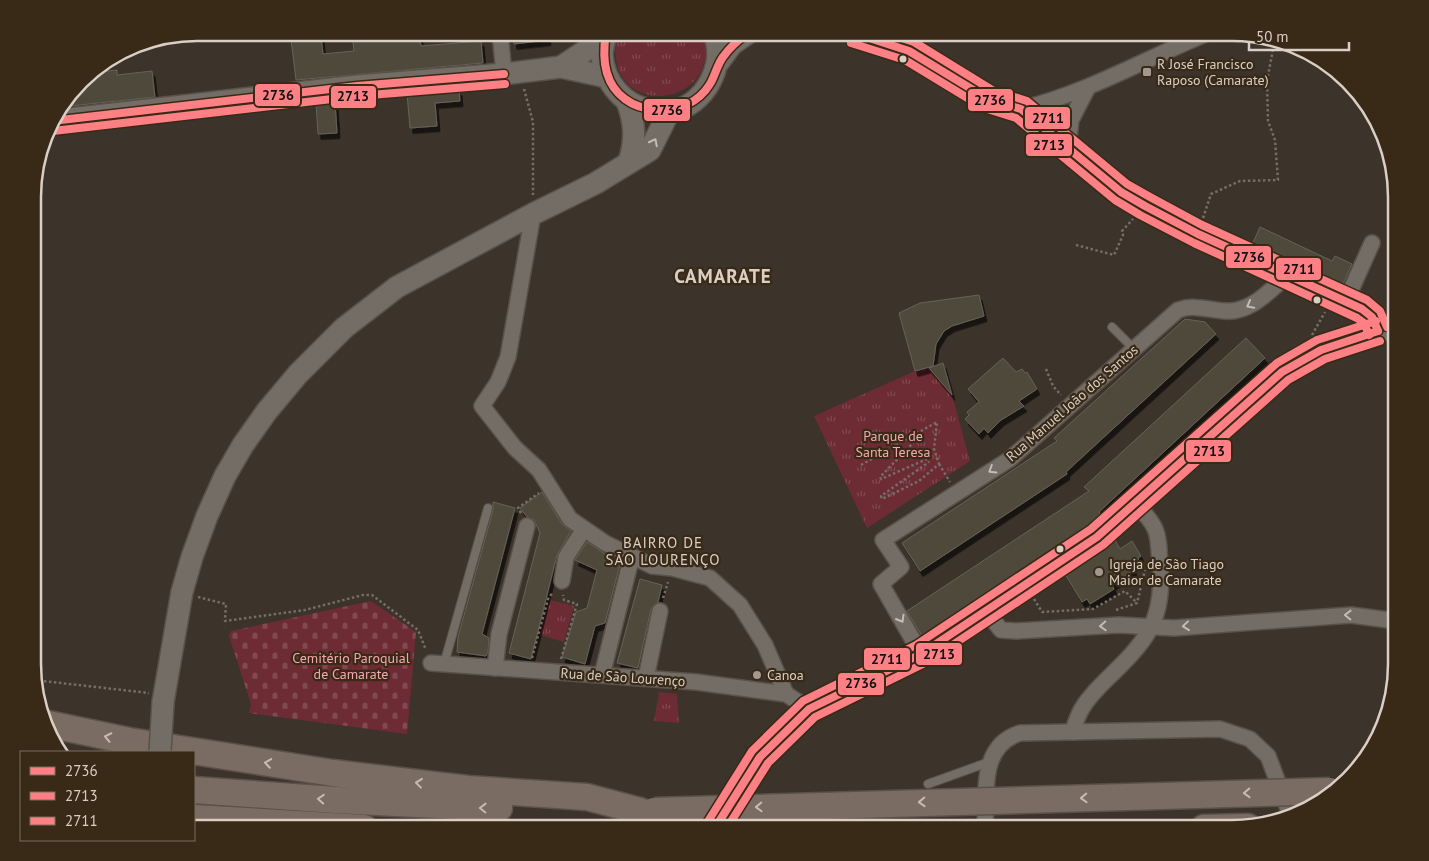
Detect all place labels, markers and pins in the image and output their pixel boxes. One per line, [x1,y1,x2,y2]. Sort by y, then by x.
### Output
unlabelled marker [898,54,908,64]
place label: R José Francisco Raposo (Camarate) [1157,55,1269,89]
marker: R José Francisco Raposo (Camarate) [1141,66,1153,78]
unlabelled marker [1312,295,1322,305]
unlabelled marker [1055,544,1065,554]
place label: Igreja de São Tiago Maior de Camarate [1109,555,1224,589]
marker: Igreja de São Tiago Maior de Camarate [1093,566,1105,578]
place label: Canoa [767,666,804,684]
marker: Canoa [751,669,763,681]

